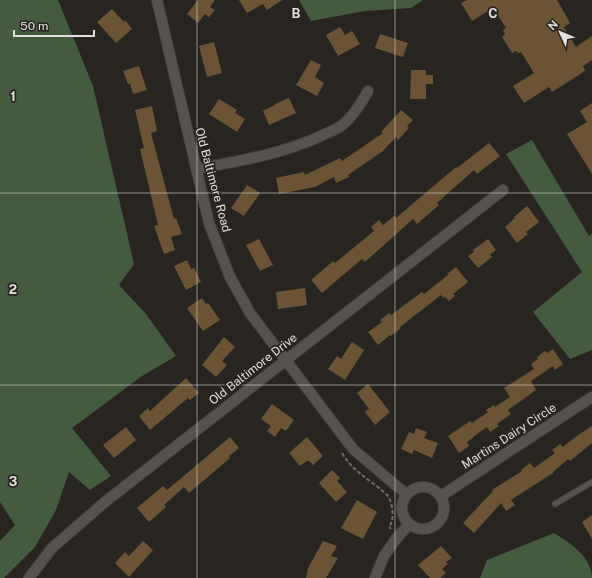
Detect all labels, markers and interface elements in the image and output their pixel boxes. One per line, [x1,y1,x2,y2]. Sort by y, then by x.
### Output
text: B [292,6,301,21]
text: C [488,6,498,21]
scale bar [14,12,94,38]
north arrow [540,12,580,52]
text: N [546,18,560,32]
text: 50 m [20,19,48,33]
text: 1 [10,89,16,104]
street label: Old Baltimore Road [192,126,234,234]
text: 2 [9,282,17,297]
street label: Old Baltimore Drive [206,330,300,408]
street label: Martins Dairy Circle [459,400,559,472]
text: 3 [9,474,18,489]

